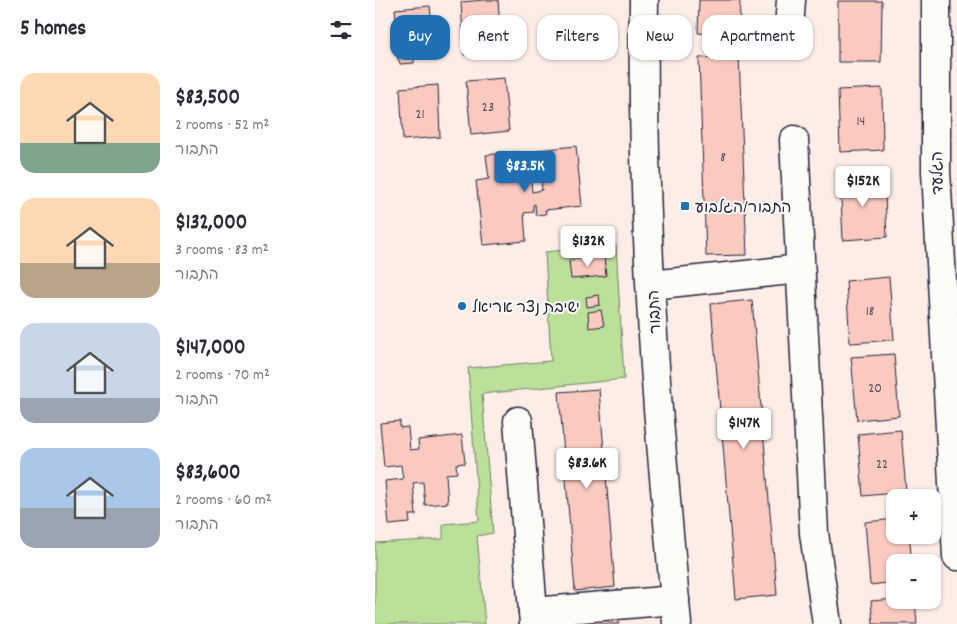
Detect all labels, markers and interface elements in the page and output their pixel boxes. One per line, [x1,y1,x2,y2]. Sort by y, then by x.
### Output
text: 5 homes [20,15,86,45]
chip: Buy [390,15,450,60]
chip: Rent [460,15,527,60]
chip: Filters [537,15,618,60]
chip: New [628,15,692,60]
chip: Apartment [702,15,813,60]
icon: filters [327,16,355,44]
text: $83,500 [175,84,240,114]
icon: home [60,93,120,153]
house number: 23 [482,98,494,118]
house number: 21 [415,105,425,125]
house number: 14 [857,112,865,132]
text: 2 rooms · 52 m² [175,114,269,137]
text: התבור [175,139,219,162]
house number: 8 [720,148,726,168]
pin: $83.5K [484,150,566,193]
street label: הגלעד [927,151,950,195]
text: $83.5K [505,155,545,178]
pin: $152K [828,166,898,208]
text: $152K [846,170,880,193]
place label: התבור/הגלבוע [695,197,791,220]
marker: התבור/הגלבוע [679,200,691,212]
text: $132,000 [175,209,247,239]
icon: home [60,218,120,278]
pin: $132K [553,226,623,268]
text: $132K [571,230,605,253]
text: 3 rooms · 83 m² [175,239,269,262]
text: התבור [175,264,219,287]
street label: התבור [643,289,668,334]
place label: ישיבת נצר אריאל [472,297,580,320]
marker: ישיבת נצר אריאל [456,300,468,312]
house number: 18 [866,302,875,322]
text: $147,000 [175,334,245,364]
icon: home [60,343,120,403]
text: 2 rooms · 70 m² [175,364,270,387]
house number: 20 [868,379,882,399]
text: התבור [175,389,219,412]
pin: $147K [709,408,779,450]
text: $147K [728,412,760,435]
pin: $83.6K [546,448,628,490]
text: $83.6K [567,452,607,475]
house number: 22 [876,455,888,475]
text: $83,600 [175,459,241,489]
icon: home [60,468,120,528]
text: 2 rooms · 60 m² [175,489,272,512]
map controls [886,489,941,609]
button: + [886,489,941,544]
text: התבור [175,514,219,537]
button: − [886,554,941,609]

